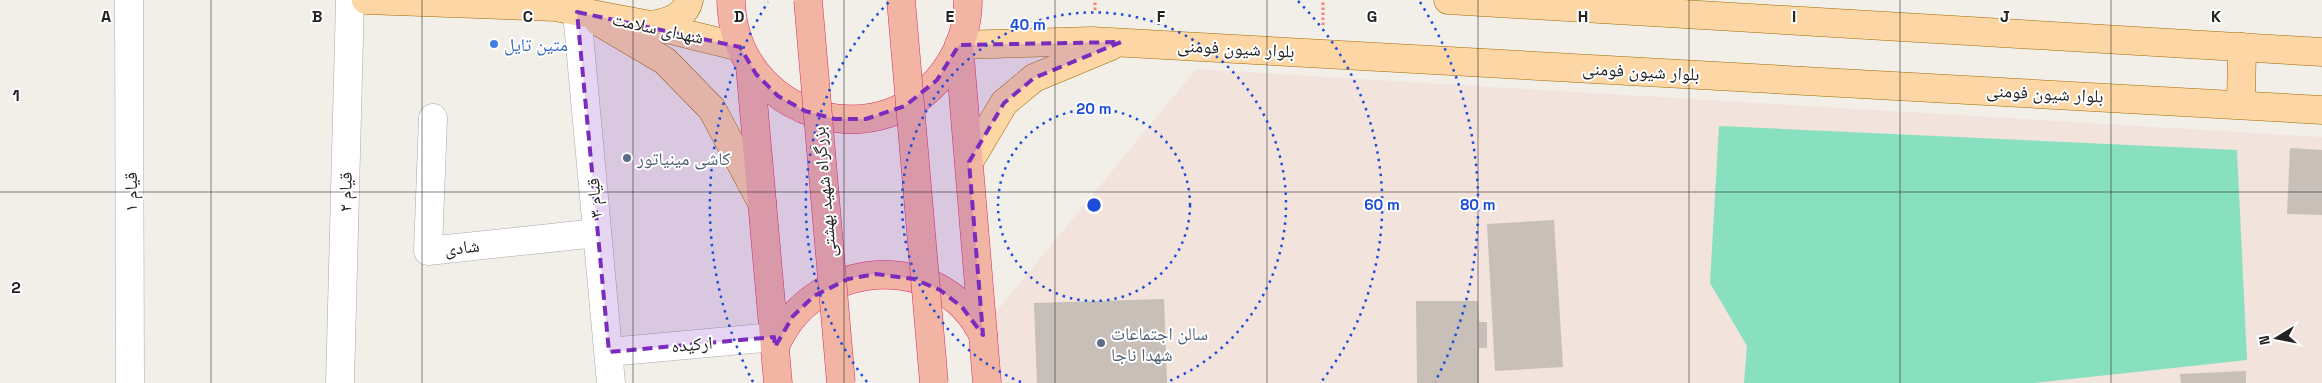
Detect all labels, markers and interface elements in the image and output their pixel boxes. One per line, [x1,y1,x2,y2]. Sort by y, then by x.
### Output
text: A [101,6,111,27]
text: B [312,6,322,27]
text: C [523,6,533,27]
text: D [734,6,744,27]
text: E [946,6,955,27]
text: F [1157,6,1166,27]
text: G [1367,6,1377,27]
text: H [1578,6,1588,27]
text: I [1792,6,1796,27]
text: J [2000,6,2010,27]
text: K [2211,6,2221,27]
street label: شهدای سلامت [610,7,706,49]
text: 40 m [1010,15,1046,34]
place label: متین تایل [504,33,568,56]
street label: بلوار شیون فومنی [1177,33,1295,63]
marker: متین تایل [488,38,500,50]
street label: بلوار شیون فومنی [1582,56,1700,86]
street label: بلوار شیون فومنی [1986,78,2104,108]
text: 1 [12,85,20,106]
text: 20 m [1076,99,1112,118]
street label: بزرگراه شهید بهشتی [807,126,841,258]
place label: کاشی مینیاتور [636,147,731,170]
marker: کاشی مینیاتور [621,152,633,164]
street label: قیام ۱ [119,172,143,212]
street label: قیام ۲ [333,172,358,212]
street label: قیام ۳ [581,177,608,219]
text: 60 m [1364,195,1400,214]
text: 80 m [1460,195,1496,214]
centre of rings [1085,196,1103,214]
street label: شادی [443,234,481,260]
text: 2 [11,277,21,298]
north arrow [2252,313,2302,363]
place label: سالن اجتماعات شهدا ناجا [1111,322,1208,366]
street label: ارکیده [671,331,713,357]
text: N [2255,334,2274,346]
marker: سالن اجتماعات شهدا ناجا [1095,337,1107,349]

